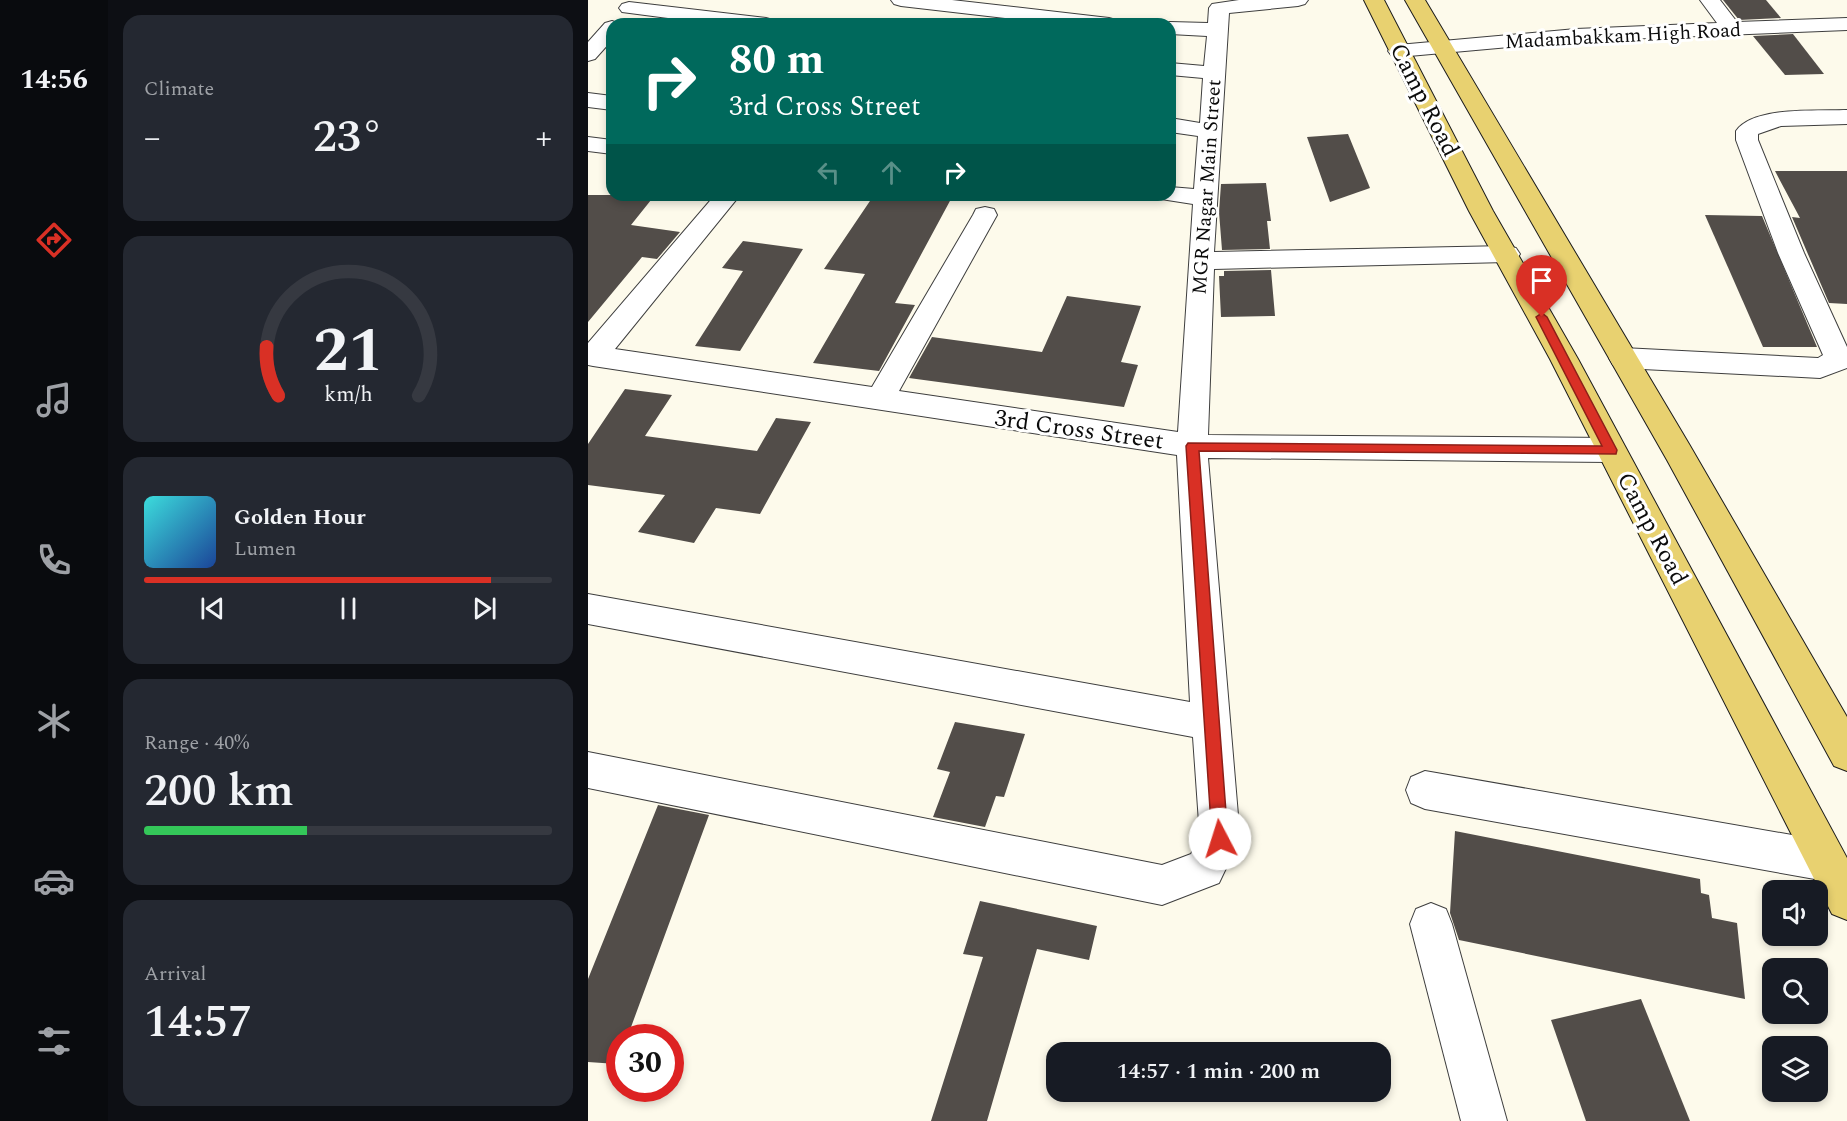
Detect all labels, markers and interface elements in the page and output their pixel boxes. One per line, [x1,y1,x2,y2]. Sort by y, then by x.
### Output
street label: Madambakkam High Road [1504,15,1742,57]
text: 80 m [729,29,824,92]
street label: Camp Road [1380,37,1468,163]
icon: right [630,42,708,120]
text: 14:56 [20,59,88,101]
text: Climate [144,74,214,104]
street label: MGR Nagar Main Street [1185,78,1229,296]
text: 3rd Cross Street [729,86,921,128]
text: 23° [313,103,383,172]
text: − [144,113,161,163]
text: + [536,113,552,163]
icon: left [812,156,845,189]
icon: ahead [875,156,908,189]
icon: right [938,156,971,189]
icon: directions [33,219,75,261]
pin [1516,255,1567,317]
icon: arrive [1525,264,1558,297]
text: 21 [313,304,383,399]
icon: music [33,379,75,421]
text: km/h [324,379,372,412]
street label: 3rd Cross Street [992,400,1166,460]
street label: Camp Road [1607,466,1697,592]
text: Golden Hour [234,501,366,534]
text: Lumen [234,534,296,564]
icon: phone [33,539,75,581]
icon: previous [196,592,229,625]
icon: pause [332,592,365,625]
icon: next [468,592,501,625]
icon: climate [33,700,75,742]
text: Range · 40% [144,728,249,758]
text: 200 km [144,757,294,826]
position arrow [1188,807,1252,871]
icon: car [33,860,75,902]
map controls [1762,880,1828,1102]
button: sound [1762,880,1828,946]
button: search [1762,958,1828,1024]
text: Arrival [144,959,206,989]
text: 14:57 [144,988,252,1057]
icon: filters [33,1020,75,1062]
speed limit sign: 30 [606,1024,684,1102]
button: layers [1762,1036,1828,1102]
text: 14:57 · 1 min · 200 m [1117,1055,1320,1088]

